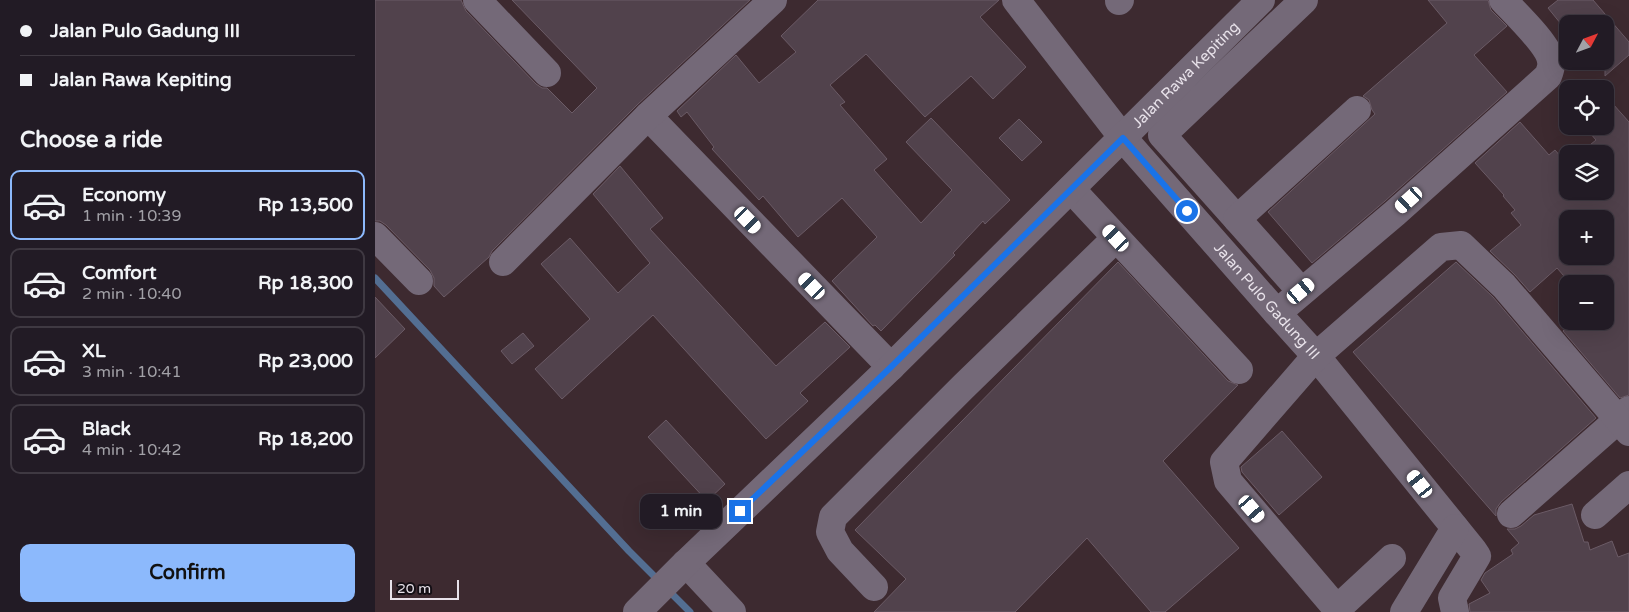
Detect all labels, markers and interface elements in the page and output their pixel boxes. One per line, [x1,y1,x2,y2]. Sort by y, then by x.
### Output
north arrow [1559,15,1614,70]
map controls [1559,15,1614,330]
street label: Jalan Rawa Kepiting [1128,18,1243,132]
text: Jalan Pulo Gadung III [50,20,240,42]
text: Jalan Rawa Kepiting [50,69,232,91]
button: locate [1559,80,1614,135]
text: Choose a ride [20,127,163,153]
button: layers [1559,145,1614,200]
icon: car [22,183,67,228]
text: Economy [82,184,166,206]
car [1392,184,1425,216]
text: Rp 13,500 [258,194,353,216]
route start [1176,200,1198,222]
car [732,204,763,236]
text: 1 min · 10:39 [82,206,181,226]
button: + [1559,210,1614,265]
car [1100,222,1131,254]
street label: Jalan Pulo Gadung III [1210,239,1324,363]
icon: car [22,261,67,306]
text: Comfort [82,262,156,284]
car [796,270,827,302]
text: Rp 18,300 [258,272,353,294]
button: − [1559,275,1614,330]
car [1284,276,1317,306]
text: 2 min · 10:40 [82,284,181,304]
icon: car [22,339,67,384]
text: XL [82,340,106,362]
text: Rp 23,000 [258,350,353,372]
text: 3 min · 10:41 [82,362,181,382]
icon: car [22,417,67,462]
text: Black [82,418,131,440]
text: Rp 18,200 [258,428,353,450]
text: 4 min · 10:42 [82,440,181,460]
car [1404,468,1435,500]
car [1236,493,1267,525]
callout: 1 min [640,494,723,528]
route end [729,500,751,522]
text: 1 min [660,501,702,521]
button: Confirm [20,544,355,602]
scale bar [390,577,459,600]
text: 20 m [397,580,431,597]

